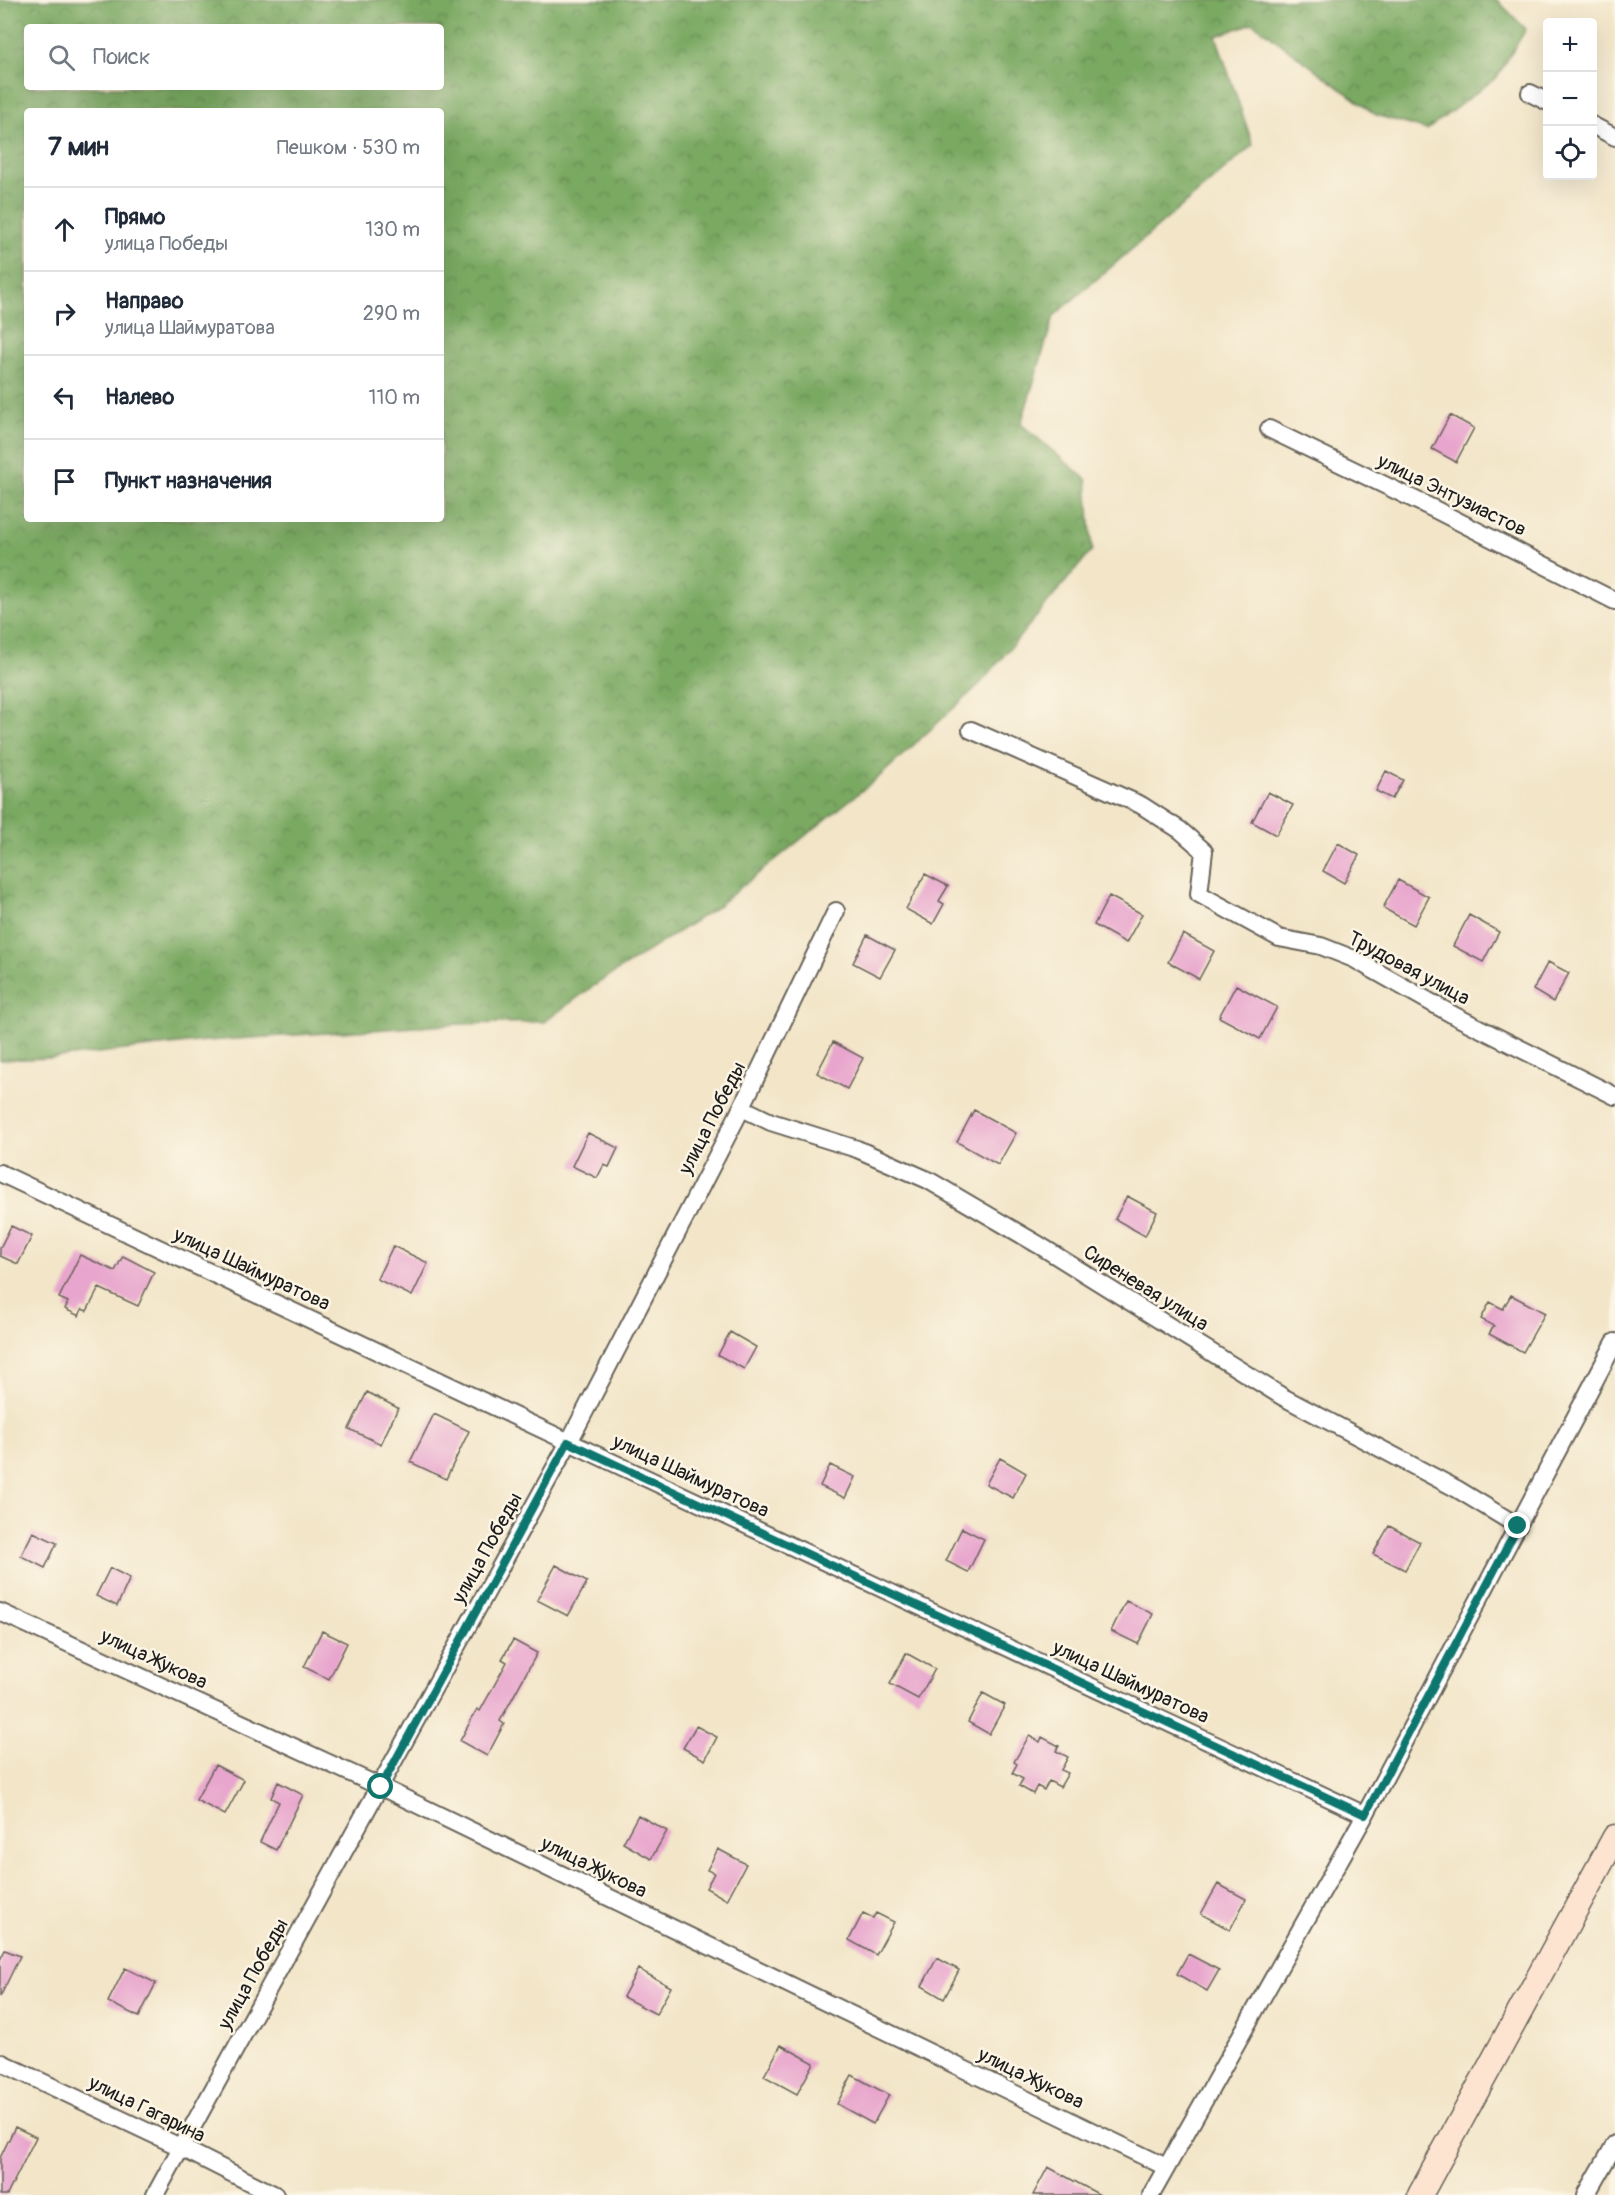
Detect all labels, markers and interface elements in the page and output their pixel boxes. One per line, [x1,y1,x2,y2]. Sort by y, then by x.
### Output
map controls [1543,18,1597,180]
button: + [1543,18,1597,72]
search box [24,24,444,90]
icon: search [45,41,78,74]
text: Поиск [93,43,150,71]
button: − [1543,72,1597,126]
button: locate [1543,126,1597,180]
text: 7 мин [48,131,109,163]
text: Пешком · 530 m [277,135,420,160]
text: Прямо [105,203,165,231]
icon: ahead [48,213,81,246]
text: 130 m [365,217,420,242]
text: улица Победы [105,231,228,256]
text: Направо [105,287,184,315]
icon: right [48,297,81,330]
text: 290 m [363,301,420,326]
text: улица Шаймуратова [105,315,275,340]
icon: left [48,381,81,414]
text: Налево [105,383,174,411]
text: 110 m [369,385,420,410]
street label: улица Энтузиастов [1372,448,1531,542]
icon: arrive [48,465,81,498]
text: Пункт назначения [105,467,272,495]
street label: Трудовая улица [1344,925,1474,1011]
street label: улица Победы [672,1057,751,1179]
street label: улица Шаймуратова [169,1221,334,1316]
street label: Сиреневая улица [1079,1239,1213,1337]
street label: улица Шаймуратова [608,1428,773,1523]
street label: улица Победы [446,1488,528,1609]
route end [1504,1512,1530,1538]
street label: улица Жукова [96,1623,211,1695]
street label: улица Шаймуратова [1048,1634,1213,1729]
route start [367,1773,393,1799]
street label: улица Жукова [536,1830,651,1903]
street label: улица Победы [212,1914,294,2035]
street label: улица Жукова [973,2041,1088,2114]
street label: улица Гагарина [84,2070,209,2148]

